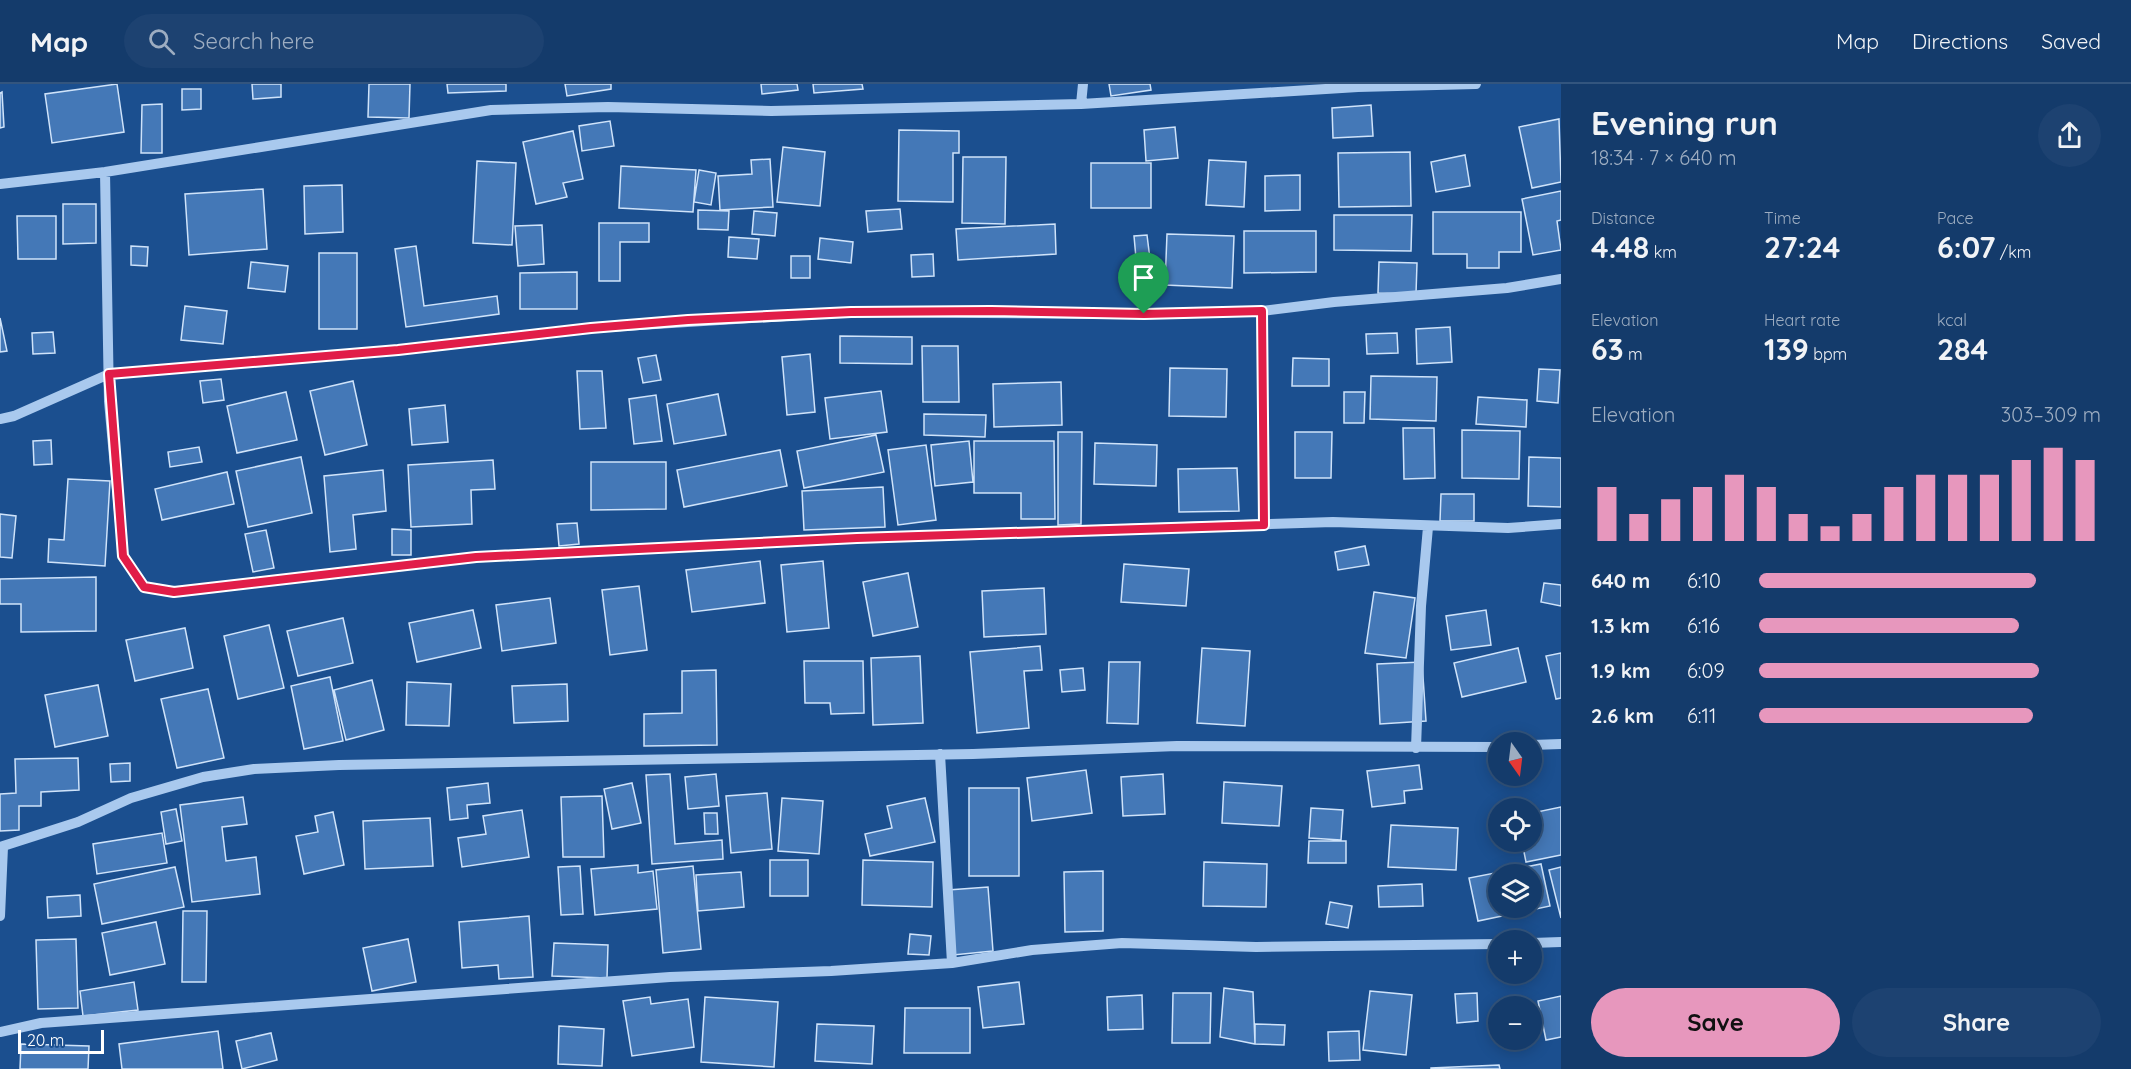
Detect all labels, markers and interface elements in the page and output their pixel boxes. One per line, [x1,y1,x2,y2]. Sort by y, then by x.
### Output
search box [124,14,544,68]
text: Map [30,24,88,59]
icon: search [145,25,178,58]
text: Search here [193,27,315,55]
text: Map [1836,28,1879,54]
text: Directions [1912,28,2008,54]
text: Saved [2041,28,2101,54]
text: Evening run [1591,102,1778,143]
button: share [2038,104,2101,167]
text: 18:34 · 7 × 640 m [1591,145,1736,170]
text: Distance [1591,208,1655,228]
text: Time [1764,208,1801,228]
text: Pace [1937,208,1973,228]
text: 4.48 [1591,228,1649,266]
text: 27:24 [1764,228,1840,266]
text: 6:07 [1937,228,1995,266]
text: km [1649,242,1677,262]
text: /km [1995,242,2031,262]
pin [1118,252,1169,314]
icon: arrive [1127,261,1160,294]
text: Elevation [1591,310,1658,330]
text: Heart rate [1764,310,1840,330]
text: kcal [1937,310,1967,330]
text: 63 [1591,330,1624,368]
text: 139 [1764,330,1809,368]
text: 284 [1937,330,1988,368]
text: m [1624,344,1643,364]
text: bpm [1809,344,1847,364]
text: Elevation [1591,402,1675,427]
text: 303–309 m [2001,402,2101,427]
text: 640 m [1591,568,1650,593]
text: 6:10 [1687,568,1721,593]
text: 1.3 km [1591,613,1650,638]
text: 6:16 [1687,613,1720,638]
text: 1.9 km [1591,658,1651,683]
text: 6:09 [1687,658,1725,683]
text: 2.6 km [1591,703,1654,728]
text: 6:11 [1687,703,1716,728]
north arrow [1488,732,1542,786]
map controls [1488,732,1542,1050]
button: locate [1488,798,1542,852]
button: layers [1488,864,1542,918]
button: + [1488,930,1542,984]
button: Save [1591,988,1840,1057]
button: Share [1852,988,2101,1057]
button: − [1488,996,1542,1050]
scale bar [18,1027,104,1054]
text: 20 m [27,1030,64,1050]

